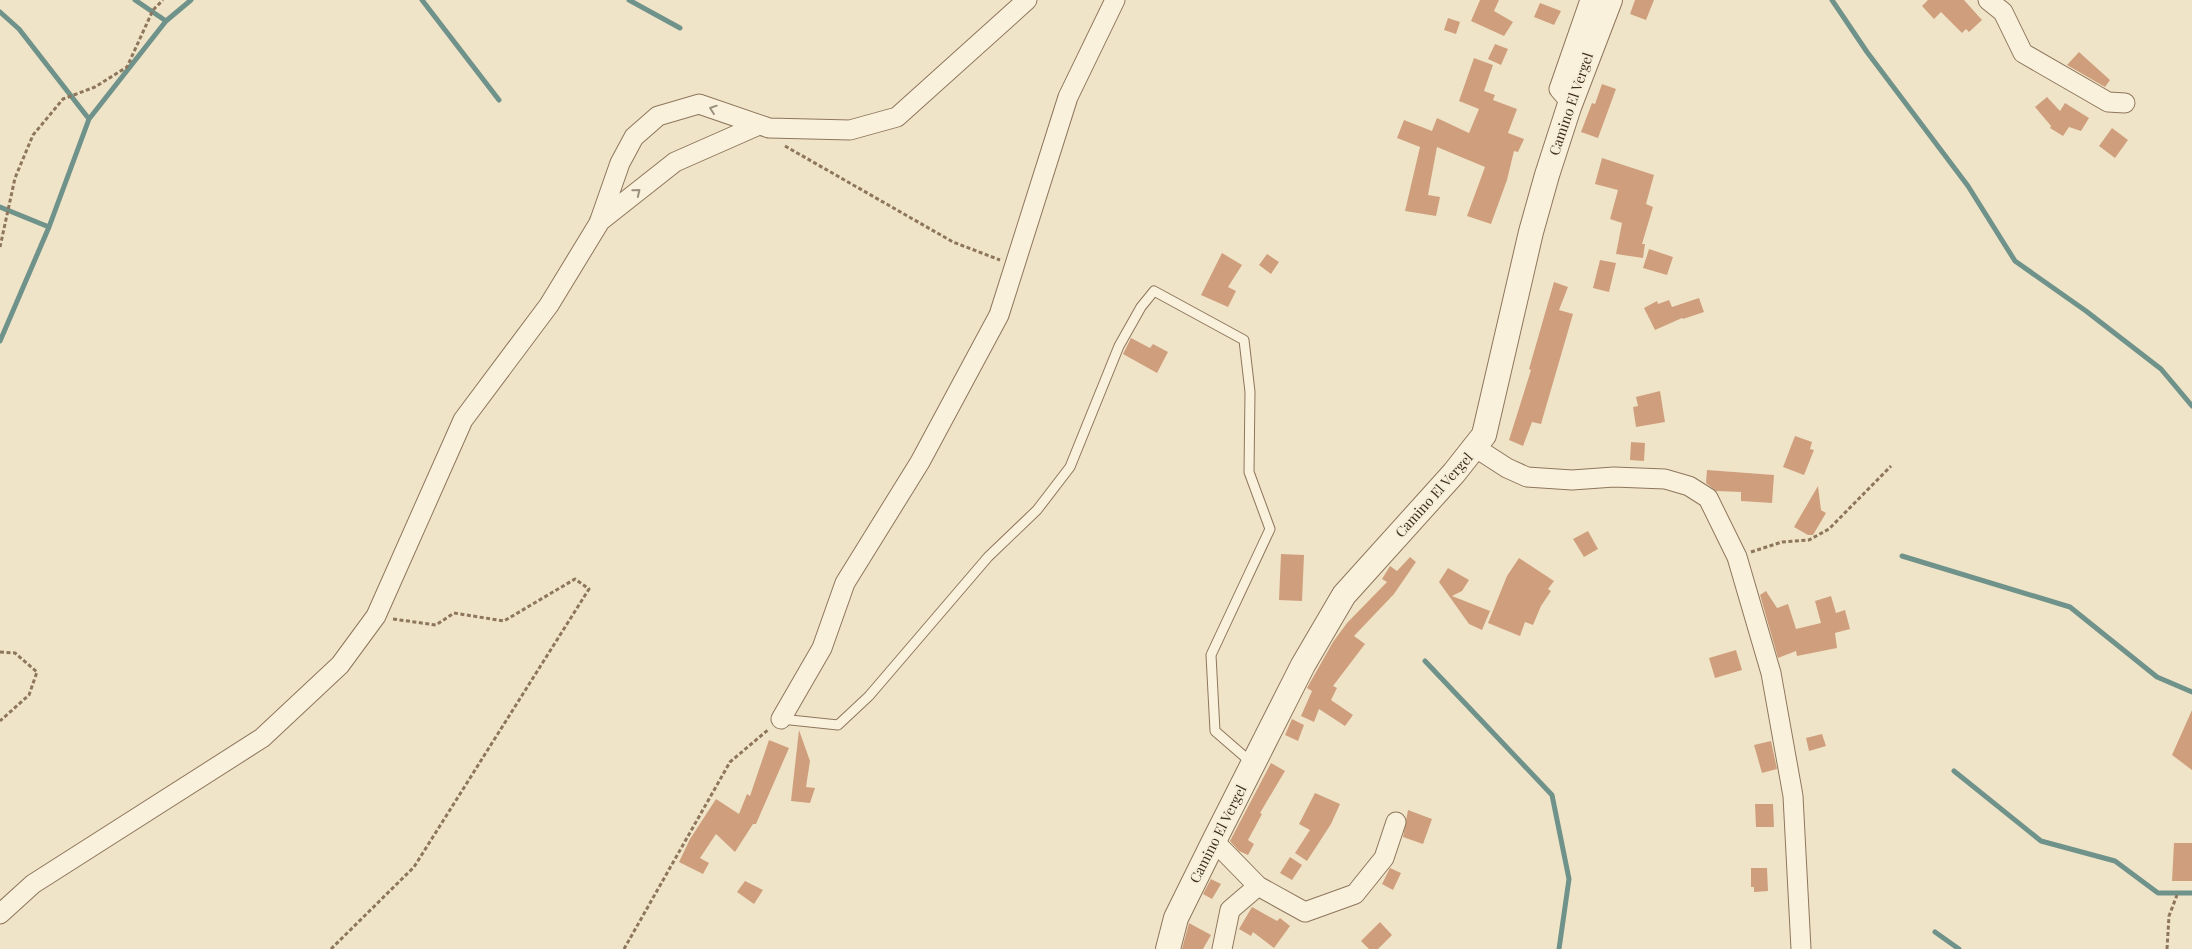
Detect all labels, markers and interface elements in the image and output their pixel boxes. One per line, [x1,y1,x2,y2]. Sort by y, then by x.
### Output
street label: Camino El Vergel [1544,50,1597,158]
one-way arrow [709,105,717,115]
one-way arrow [631,189,640,197]
street label: Camino El Vergel [1390,448,1477,541]
street label: Camino El Vergel [1185,781,1250,886]

